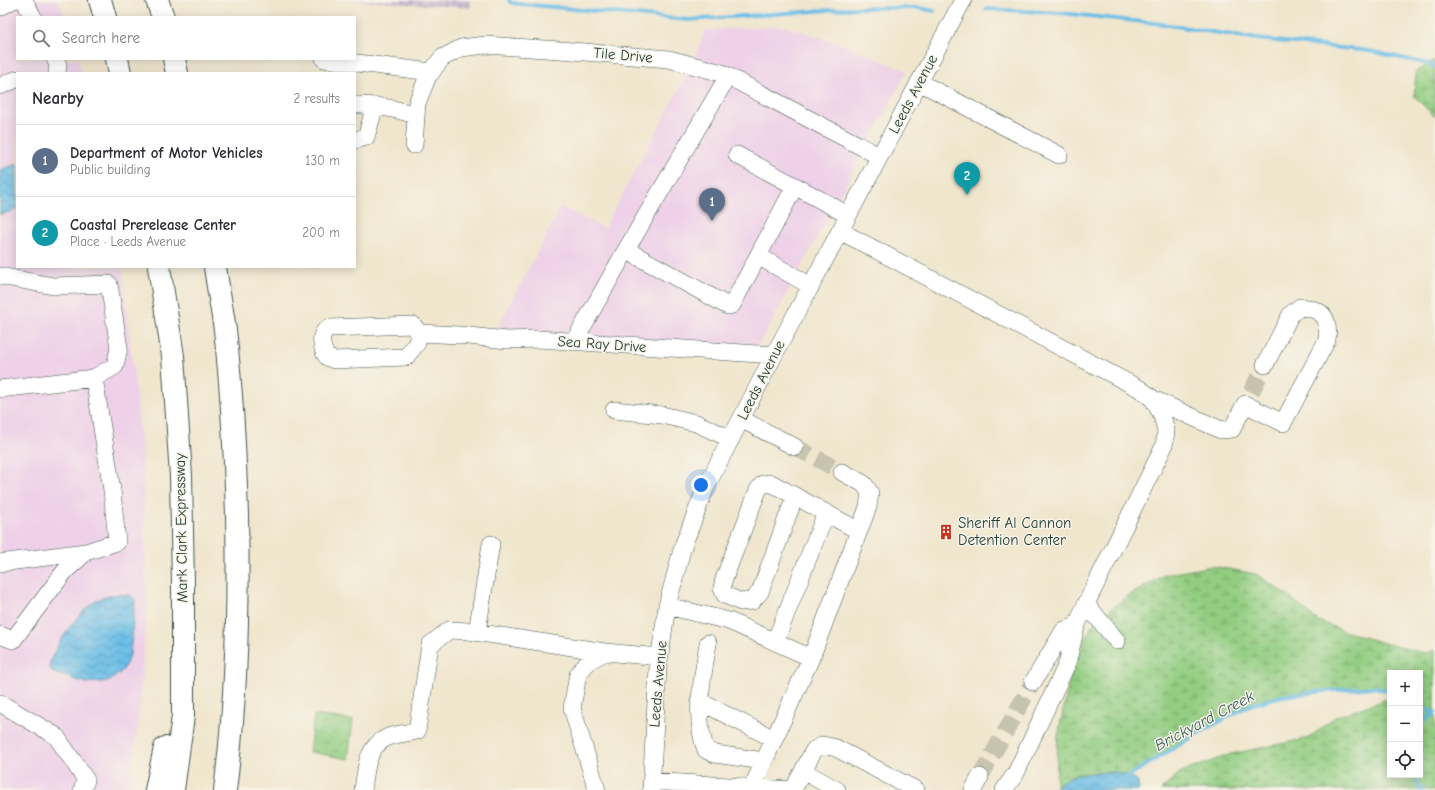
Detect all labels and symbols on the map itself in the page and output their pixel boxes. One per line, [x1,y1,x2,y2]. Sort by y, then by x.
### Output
street label: Tile Drive [593,43,654,67]
street label: Leeds Avenue [885,51,942,137]
pin: 2 [954,162,980,195]
pin: 1 [699,188,725,221]
street label: Sea Ray Drive [557,332,648,356]
street label: Leeds Avenue [733,337,789,423]
street label: Mark Clark Expressway [171,453,191,603]
your location [691,475,711,495]
place label: Sheriff Al Cannon Detention Center [958,514,1071,549]
building icon: Sheriff Al Cannon Detention Center [937,523,955,541]
street label: Leeds Avenue [645,639,671,728]
water label: Brickyard Creek [1152,687,1257,755]

